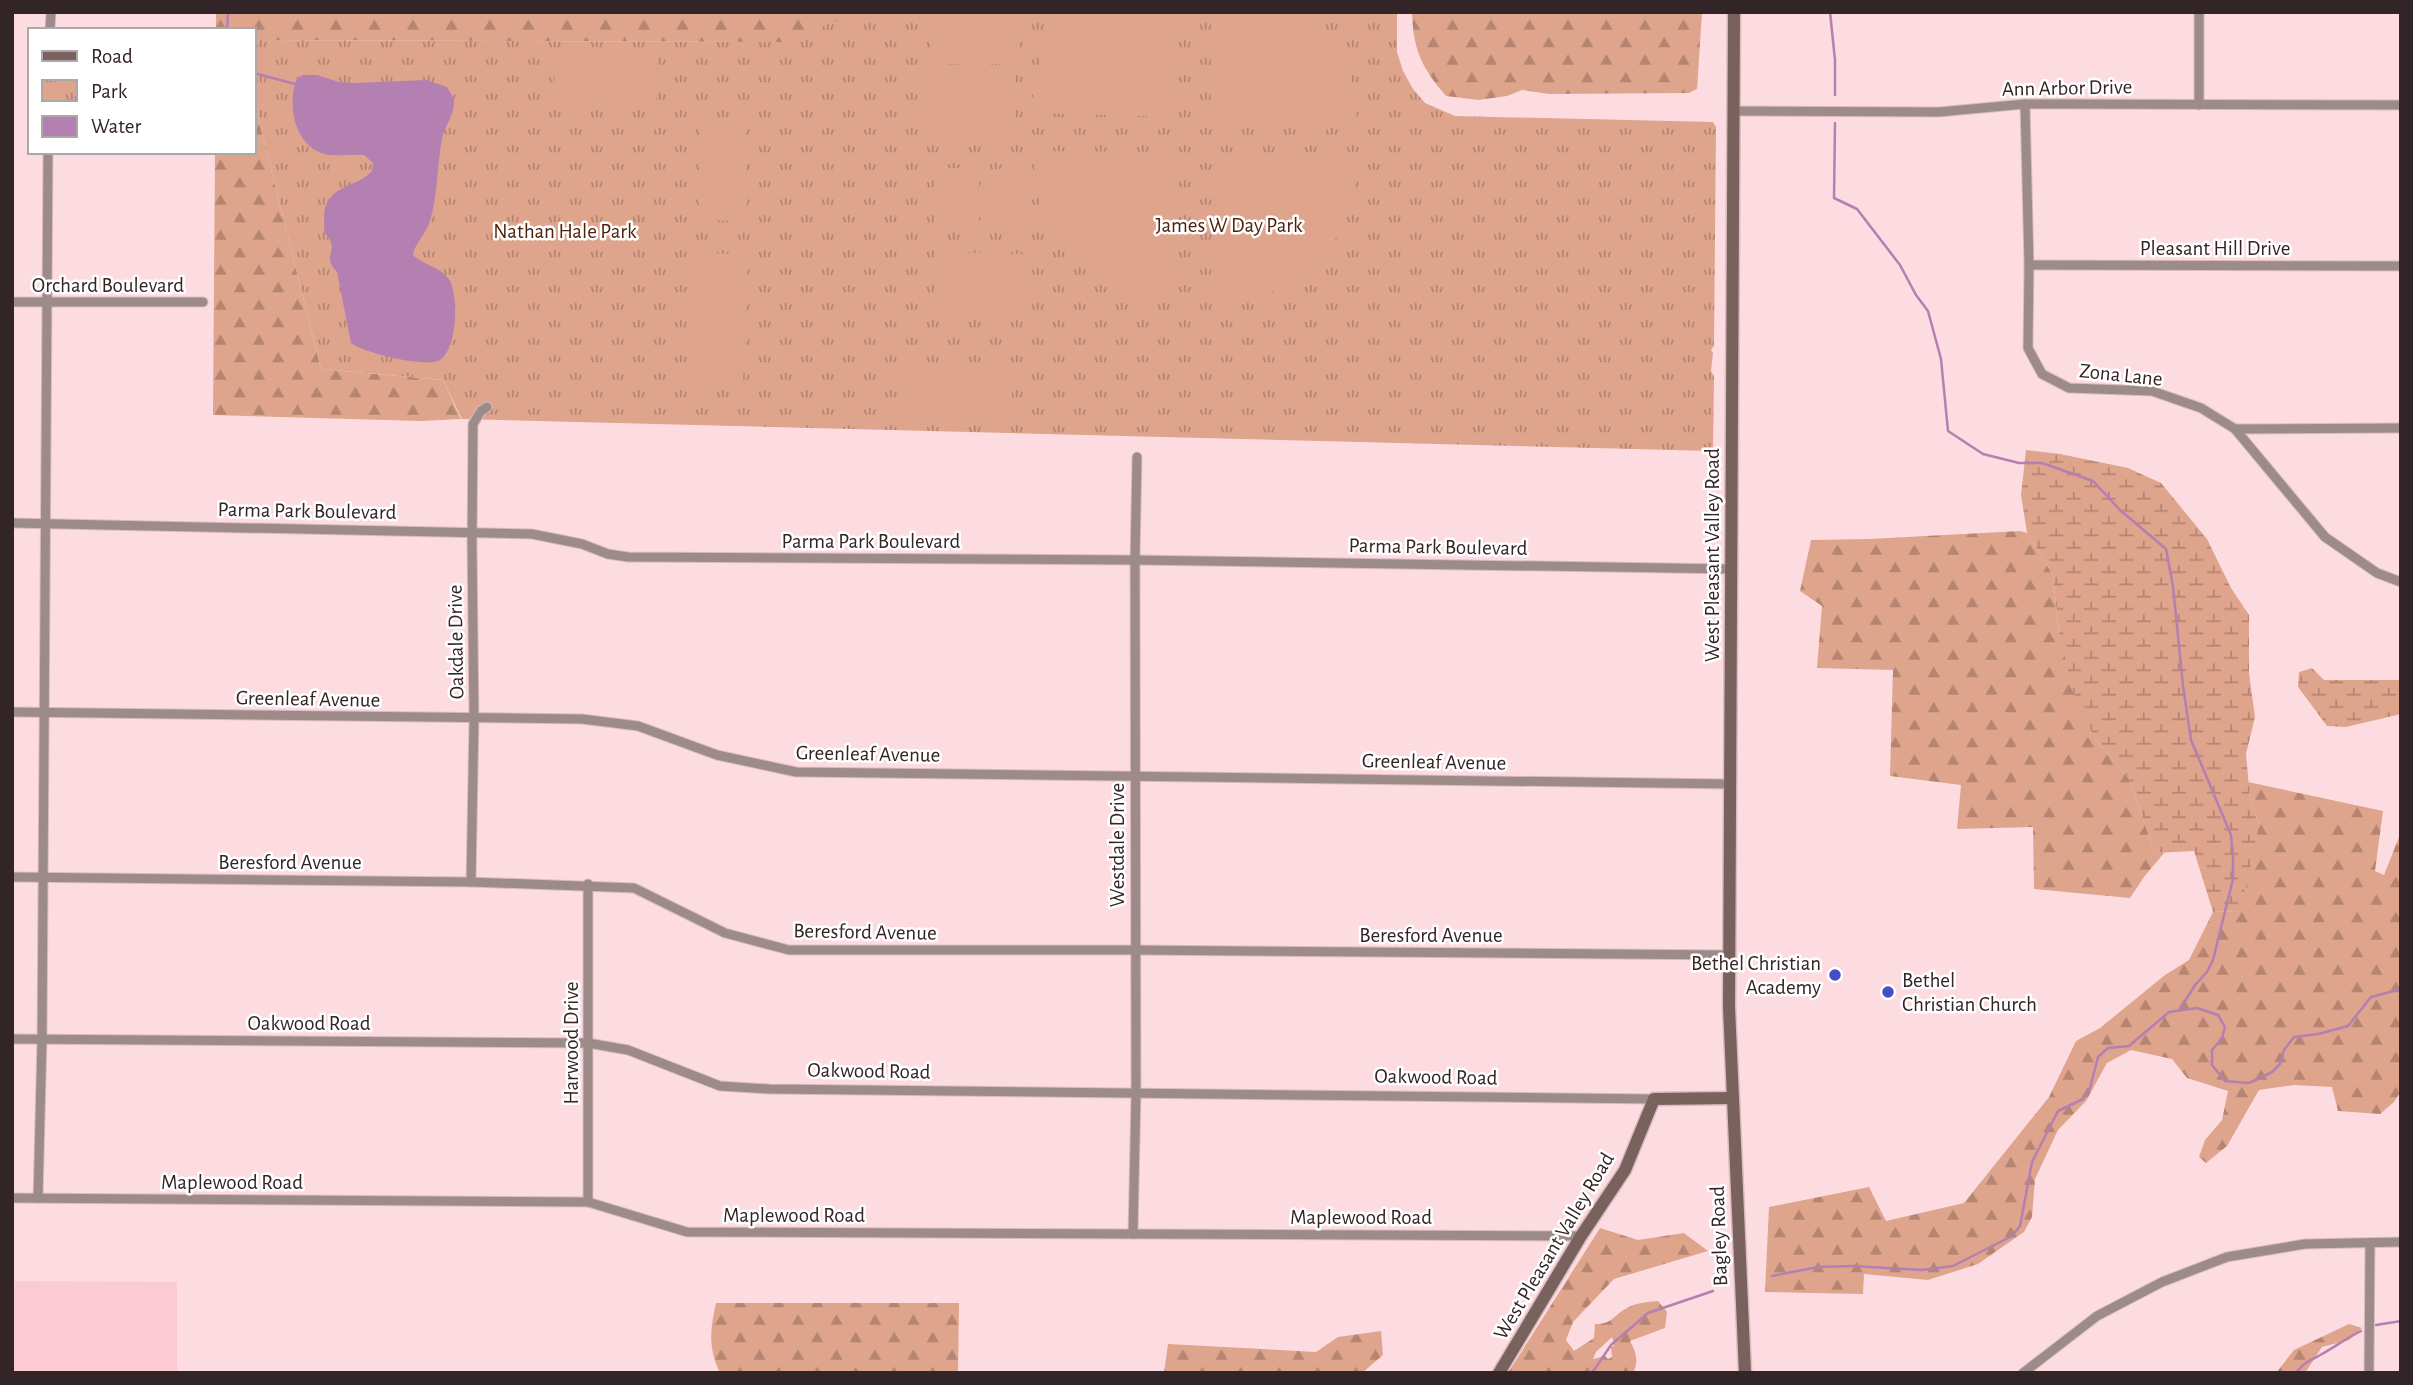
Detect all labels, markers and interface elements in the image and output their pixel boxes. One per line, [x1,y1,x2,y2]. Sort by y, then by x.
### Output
legend [28,28,256,154]
text: Road [91,46,133,67]
street label: Ann Arbor Drive [2002,76,2132,100]
text: Park [91,81,128,102]
text: Water [91,116,141,137]
park label: James W Day Park [1155,215,1303,236]
park label: Nathan Hale Park [493,221,637,242]
street label: Pleasant Hill Drive [2140,238,2290,259]
street label: Orchard Boulevard [32,275,184,296]
street label: Zona Lane [2078,360,2164,390]
street label: West Pleasant Valley Road [1702,448,1723,662]
street label: Parma Park Boulevard [217,499,397,523]
street label: Parma Park Boulevard [782,531,961,552]
street label: Parma Park Boulevard [1348,535,1528,559]
street label: Oakdale Drive [444,584,468,700]
street label: Greenleaf Avenue [236,687,380,711]
street label: Greenleaf Avenue [796,742,940,766]
street label: Greenleaf Avenue [1362,750,1506,774]
street label: Westdale Drive [1107,783,1128,907]
street label: Beresford Avenue [218,852,362,873]
street label: Beresford Avenue [793,920,937,944]
street label: Beresford Avenue [1359,925,1503,946]
place label: Bethel Christian Academy [1691,953,1821,998]
marker: Bethel Christian Academy [1827,967,1843,983]
place label: Bethel Christian Church [1902,970,2037,1015]
street label: Harwood Drive [561,982,582,1104]
marker: Bethel Christian Church [1880,984,1896,1000]
street label: Oakwood Road [247,1013,371,1034]
street label: Oakwood Road [807,1059,931,1083]
street label: Oakwood Road [1374,1065,1498,1089]
street label: West Pleasant Valley Road [1490,1149,1618,1343]
street label: Maplewood Road [161,1172,303,1193]
street label: Bagley Road [1707,1185,1731,1286]
street label: Maplewood Road [723,1205,865,1226]
street label: Maplewood Road [1290,1207,1432,1228]

